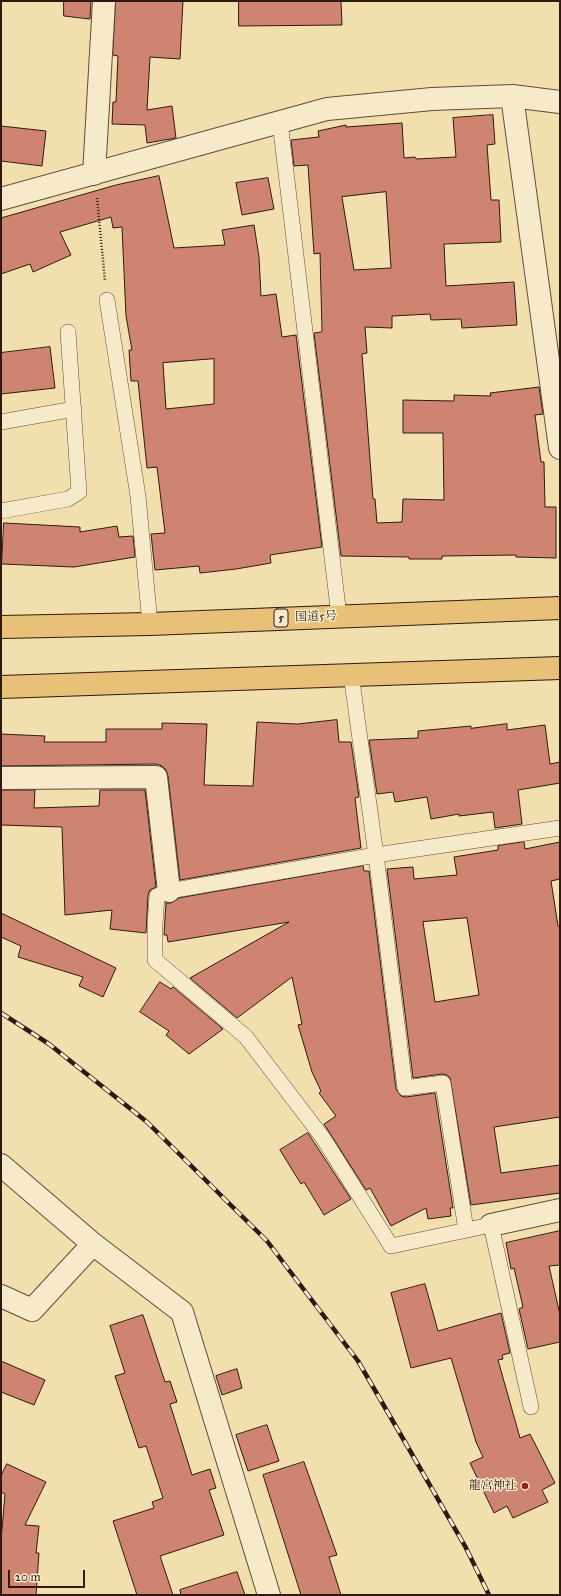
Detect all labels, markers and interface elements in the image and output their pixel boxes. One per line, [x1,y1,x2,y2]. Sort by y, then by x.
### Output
road number: 5 [274,609,288,627]
street label: 国道5号 [295,609,337,625]
place label: 龍宮神社 [469,1479,517,1493]
marker: 龍宮神社 [520,1481,530,1491]
scale bar [10,1562,87,1588]
text: 20 m [15,1570,41,1584]

